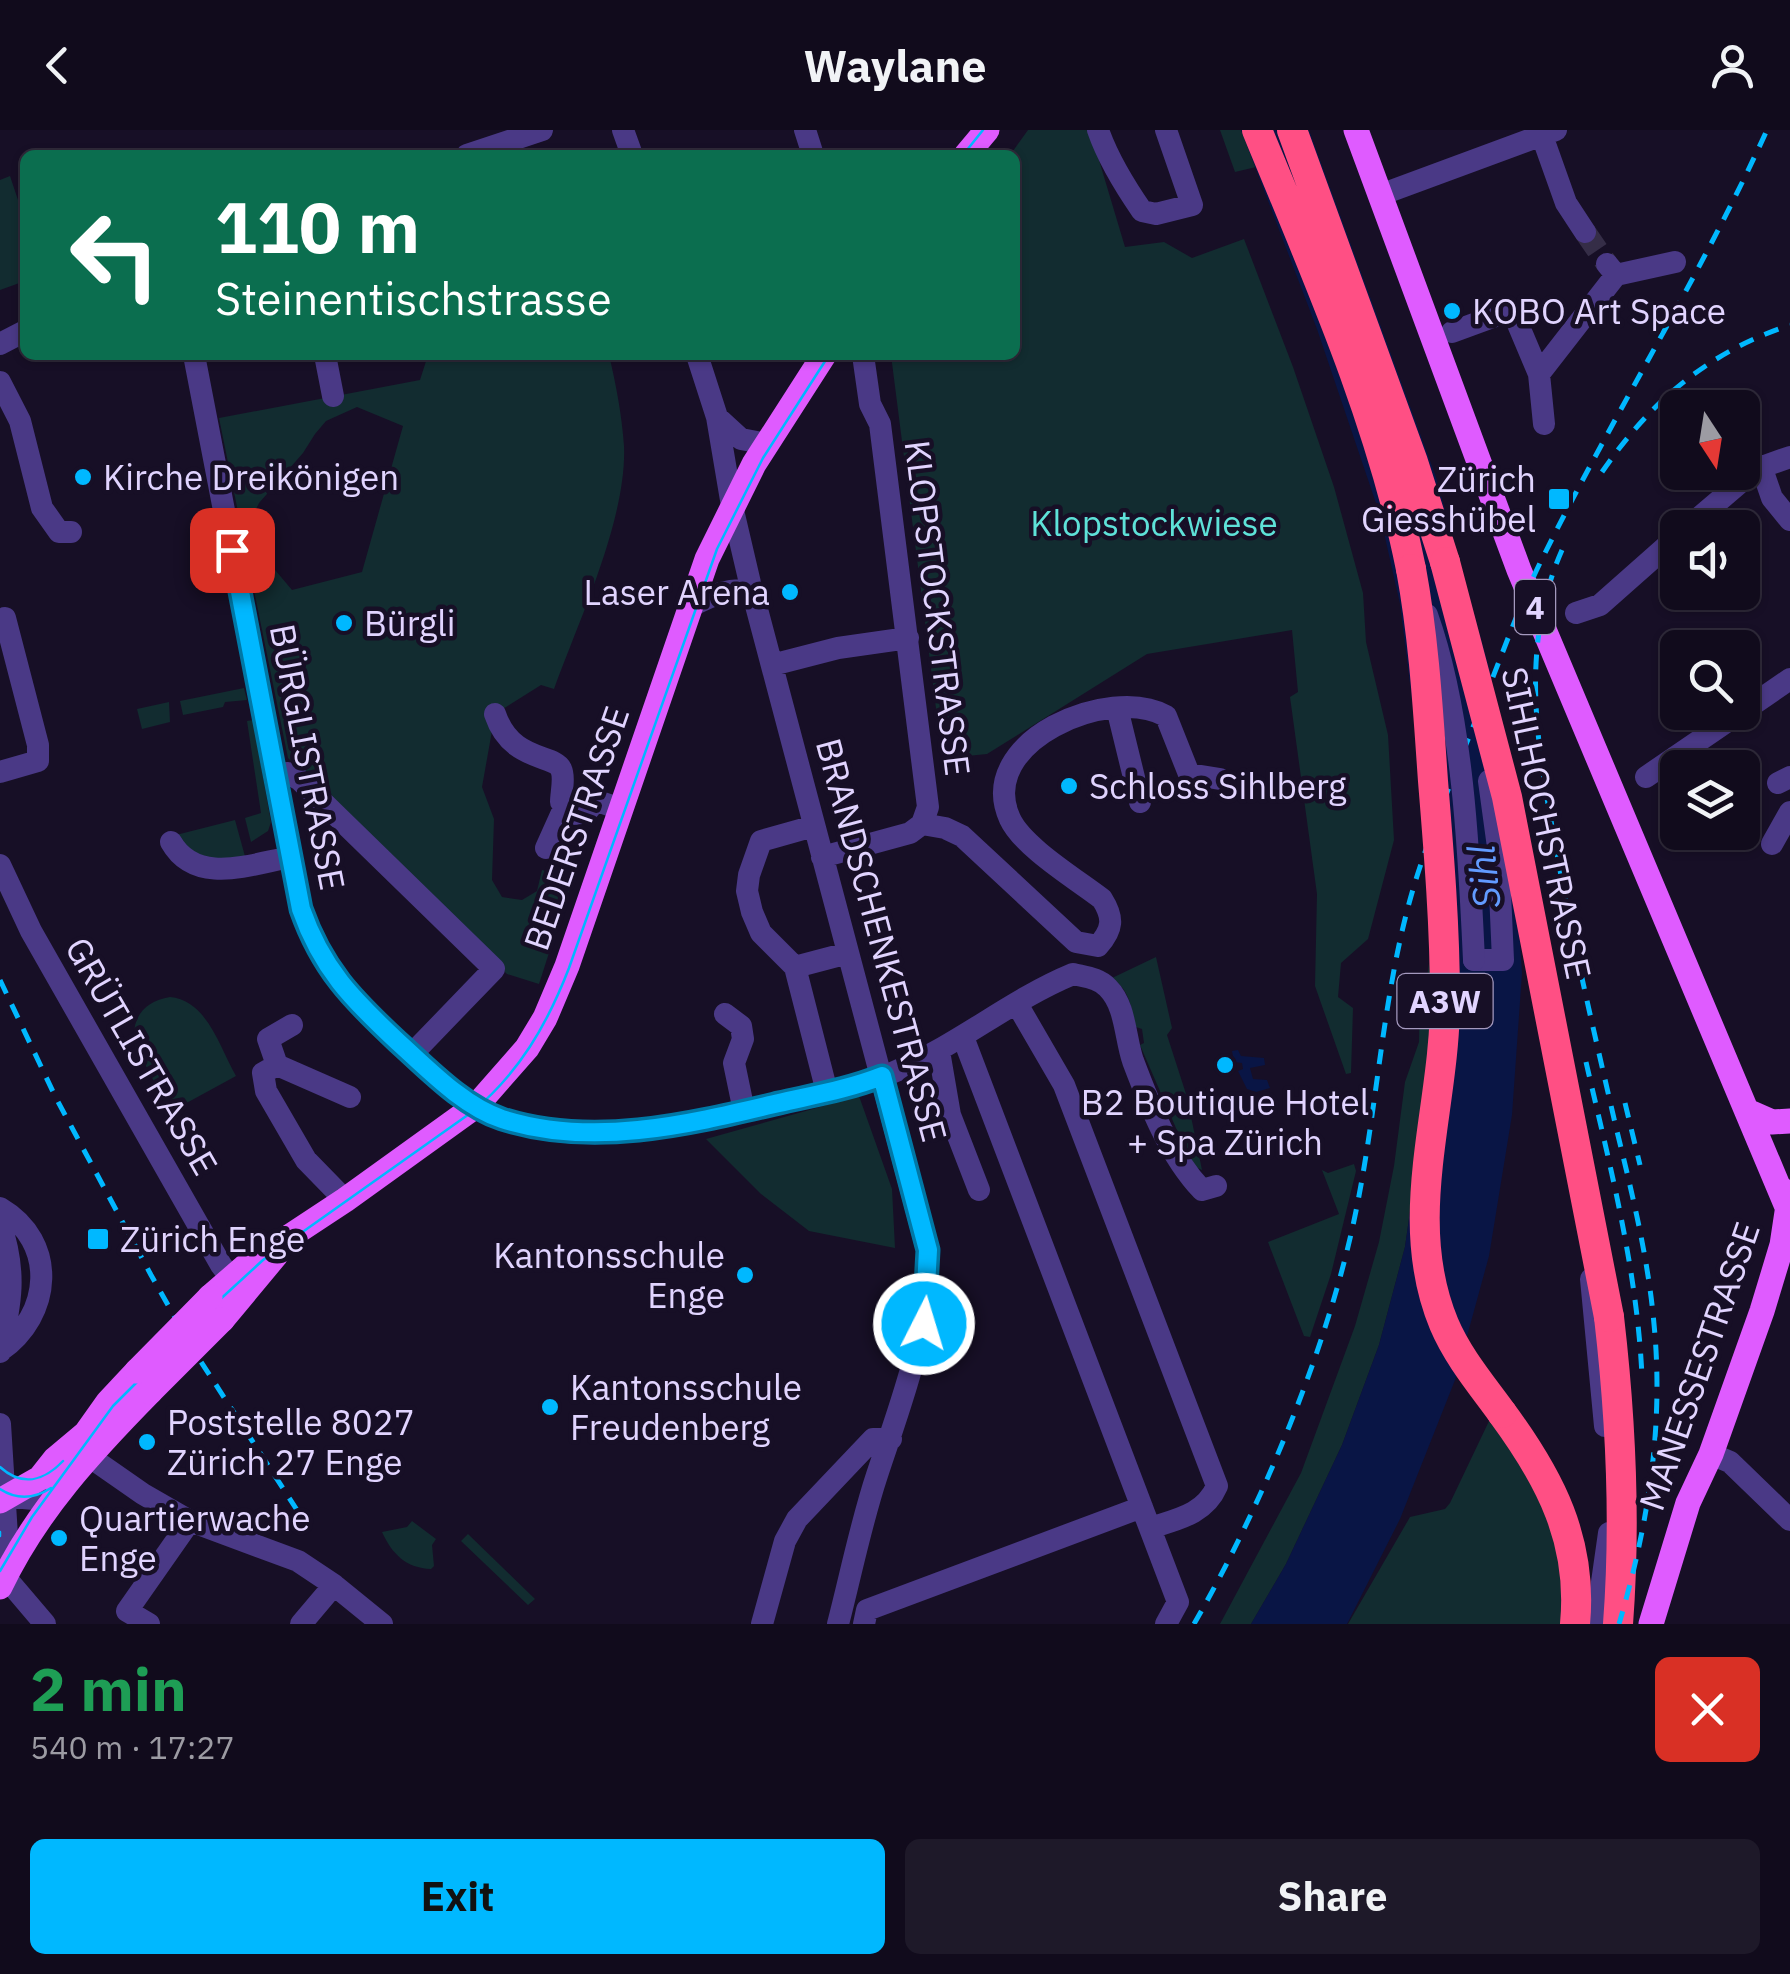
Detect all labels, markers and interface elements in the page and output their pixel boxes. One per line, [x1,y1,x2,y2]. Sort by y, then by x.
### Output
text: Waylane [803,36,987,94]
icon: back [30,38,85,93]
icon: person [1705,38,1760,93]
text: 110 m [215,181,420,272]
icon: left [50,190,180,320]
text: Steinentischstrasse [215,269,612,327]
place label: KOBO Art Space [1472,288,1726,334]
marker: KOBO Art Space [1441,300,1463,322]
north arrow [1660,390,1760,490]
map controls [1660,390,1760,850]
street label: KLOPSTOCKSTRASSE [895,438,981,778]
place label: Kirche Dreikönigen [103,454,399,500]
place label: Zürich Giesshübel [1361,456,1536,542]
marker: Kirche Dreikönigen [72,466,94,488]
marker: Zürich Giesshübel [1546,486,1572,512]
park label: Klopstockwiese [1030,500,1278,546]
pin [190,508,275,593]
button: sound [1660,510,1760,610]
icon: arrive [205,523,260,578]
place label: Laser Arena [584,569,770,615]
road number: 4 [1515,580,1555,634]
marker: Laser Arena [779,581,801,603]
place label: Bürgli [364,600,456,646]
marker: Bürgli [333,612,355,634]
street label: BÜRGLISTRASSE [260,620,356,894]
button: search [1660,630,1760,730]
street label: SIHLHOCHSTRASSE [1491,663,1603,983]
street label: BEDERSTRASSE [513,700,639,956]
street label: BRANDSCHENKESTRASSE [806,733,958,1147]
button: layers [1660,750,1760,850]
place label: Schloss Sihlberg [1089,763,1347,809]
marker: Schloss Sihlberg [1058,775,1080,797]
water label: Sihl [1455,843,1511,911]
street label: GRÜTLISTRASSE [55,929,229,1183]
road number: A3W [1398,974,1492,1028]
marker: B2 Boutique Hotel + Spa Zürich [1214,1054,1236,1076]
place label: B2 Boutique Hotel + Spa Zürich [1081,1079,1369,1165]
place label: Zürich Enge [120,1216,305,1262]
street label: MANESSESTRASSE [1628,1216,1770,1516]
marker: Zürich Enge [85,1226,111,1252]
place label: Kantonsschule Enge [493,1232,725,1318]
marker: Kantonsschule Enge [734,1264,756,1286]
position arrow [872,1272,976,1376]
place label: Kantonsschule Freudenberg [570,1364,802,1450]
marker: Kantonsschule Freudenberg [539,1396,561,1418]
place label: Poststelle 8027 Zürich 27 Enge [167,1399,415,1485]
marker: Poststelle 8027 Zürich 27 Enge [136,1431,158,1453]
place label: Quartierwache Enge [79,1495,311,1581]
marker: Quartierwache Enge [48,1527,70,1549]
text: 2 min [30,1649,187,1728]
button: close [1655,1657,1760,1762]
text: 540 m · 17:27 [30,1726,235,1768]
button: Exit [30,1839,885,1954]
button: Share [905,1839,1760,1954]

